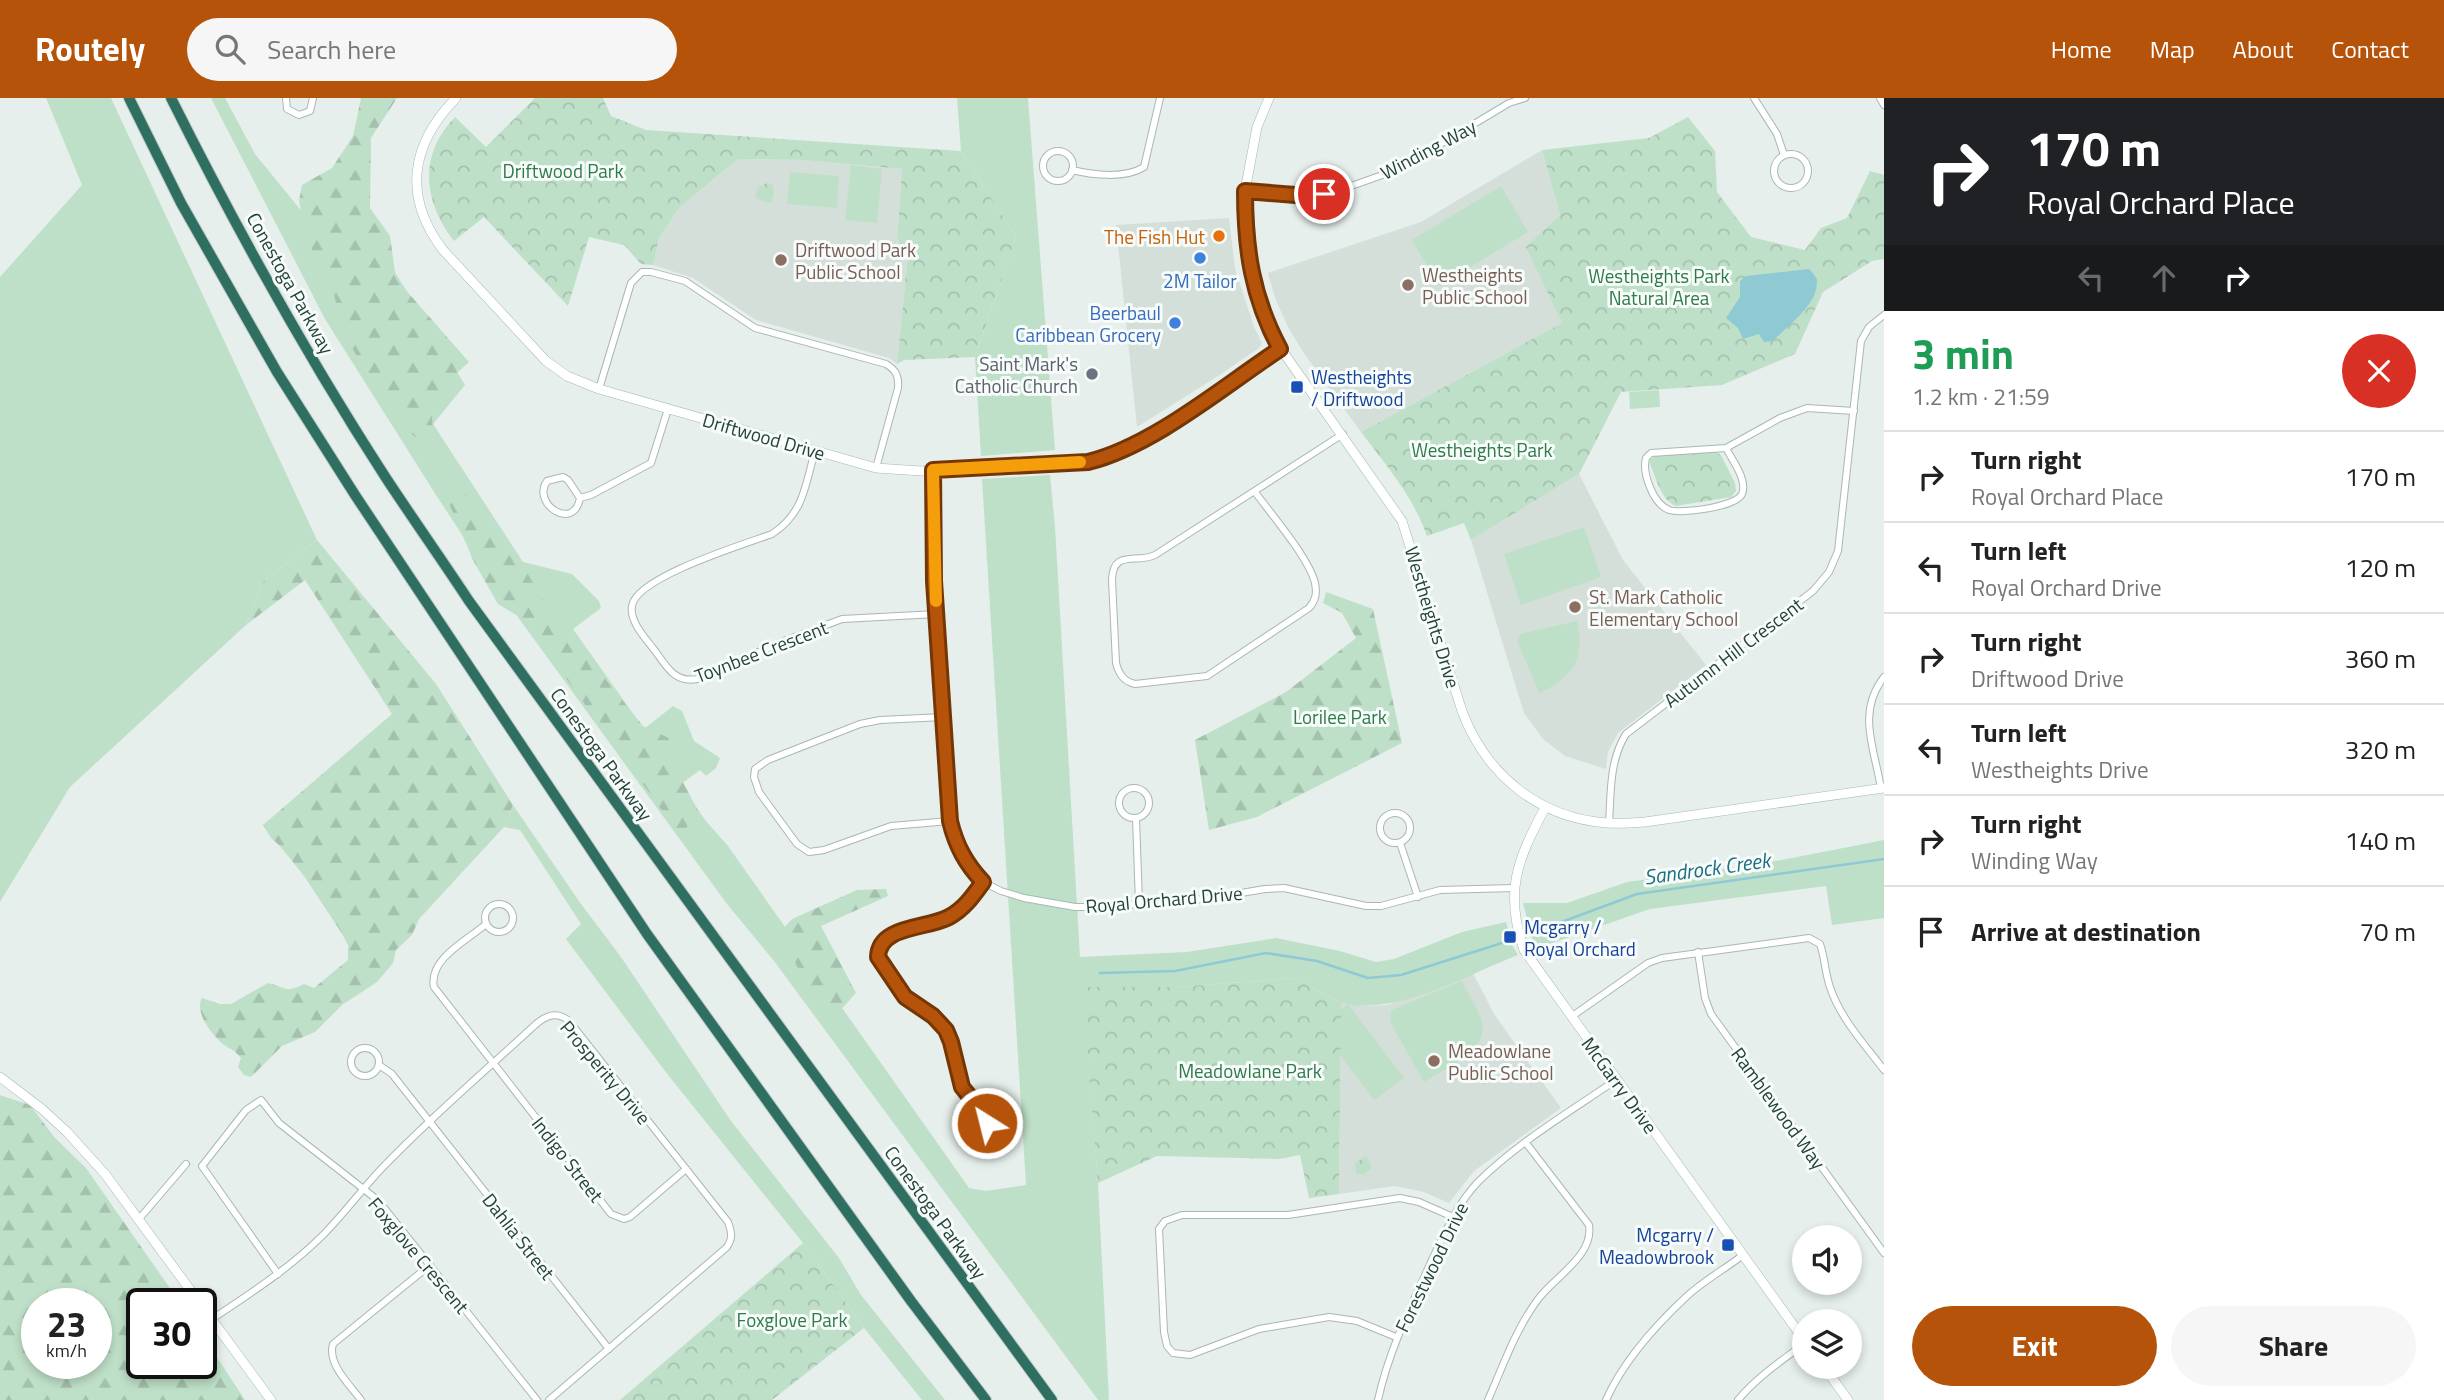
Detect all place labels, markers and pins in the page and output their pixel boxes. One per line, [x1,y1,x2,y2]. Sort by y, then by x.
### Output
pin [1294,164,1354,224]
place label: The Fish Hut [1104,222,1205,251]
marker: The Fish Hut [1211,228,1227,244]
place label: Driftwood Park Public School [795,235,916,286]
marker: 2M Tailor [1192,250,1208,266]
marker: Driftwood Park Public School [773,252,789,268]
place label: Westheights Public School [1422,260,1528,311]
place label: 2M Tailor [1163,266,1237,295]
marker: Westheights Public School [1400,277,1416,293]
place label: Beerbaul Caribbean Grocery [1015,298,1161,349]
marker: Beerbaul Caribbean Grocery [1167,315,1183,331]
place label: Saint Mark's Catholic Church [955,349,1078,400]
place label: Westheights / Driftwood [1311,362,1412,413]
marker: Saint Mark's Catholic Church [1084,366,1100,382]
marker: Westheights / Driftwood [1289,379,1305,395]
place label: St. Mark Catholic Elementary School [1589,582,1738,633]
marker: St. Mark Catholic Elementary School [1567,599,1583,615]
place label: Mcgarry / Royal Orchard [1524,912,1636,963]
marker: Mcgarry / Royal Orchard [1502,929,1518,945]
place label: Meadowlane Public School [1448,1036,1554,1087]
marker: Meadowlane Public School [1426,1053,1442,1069]
place label: Mcgarry / Meadowbrook [1599,1220,1714,1271]
marker: Mcgarry / Meadowbrook [1720,1237,1736,1253]

